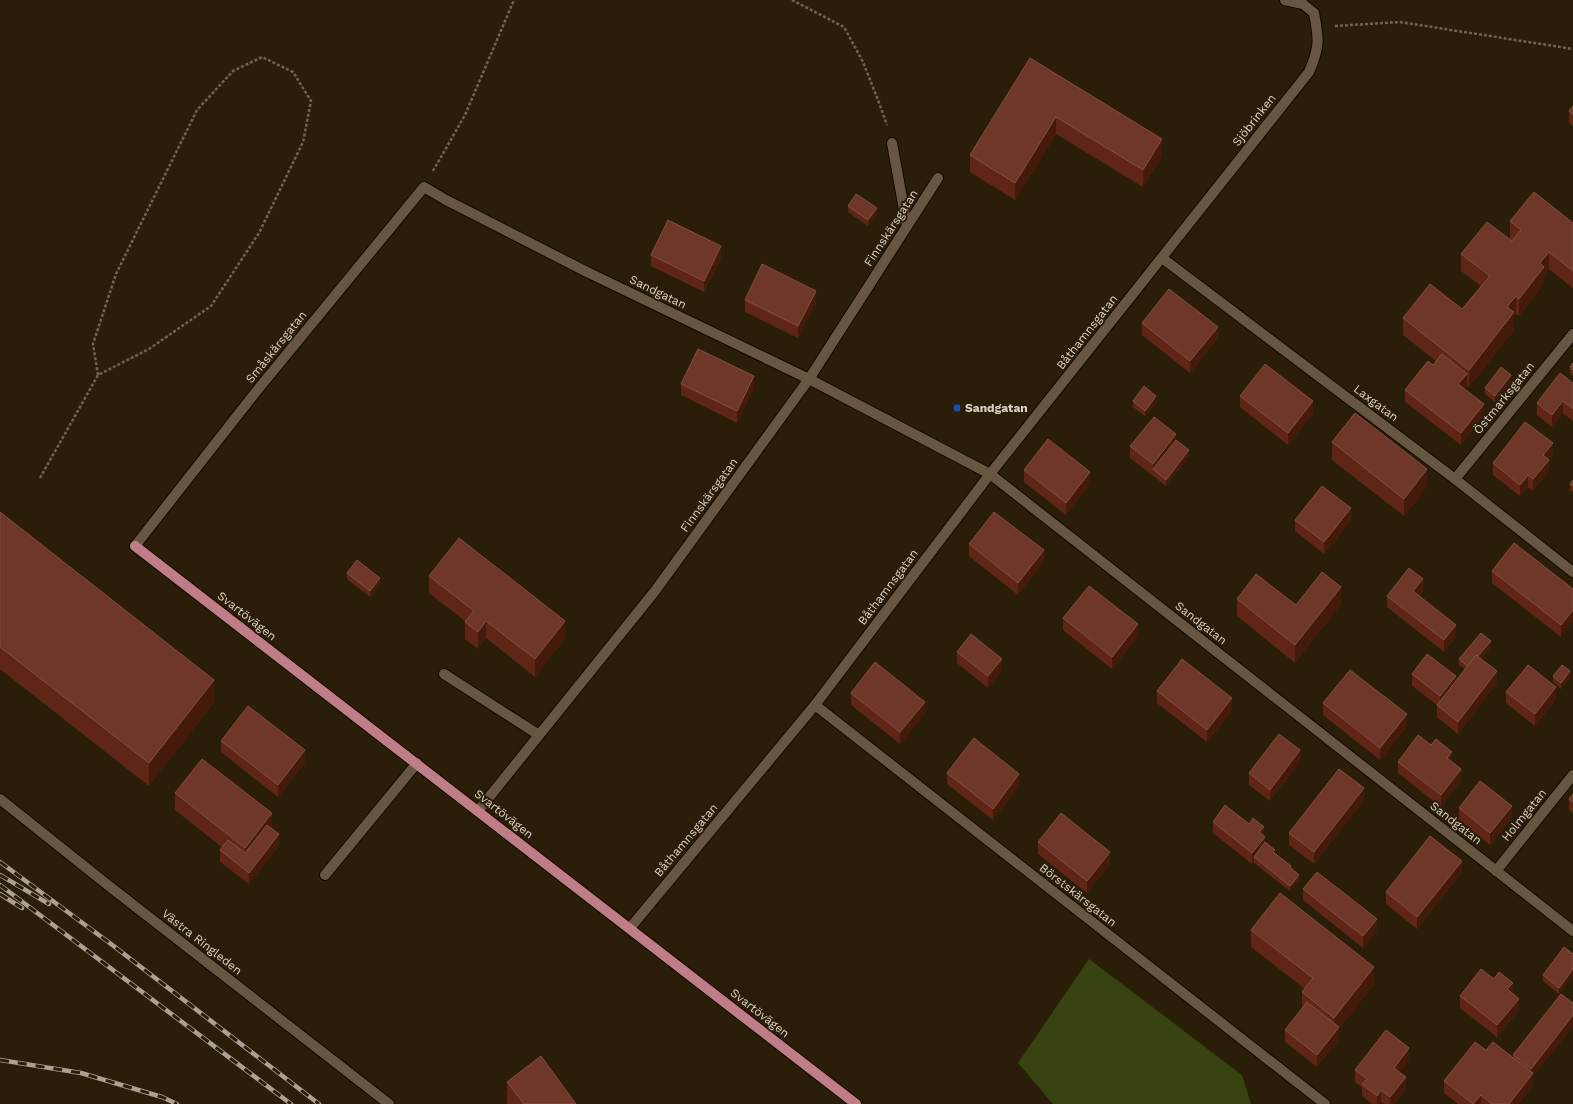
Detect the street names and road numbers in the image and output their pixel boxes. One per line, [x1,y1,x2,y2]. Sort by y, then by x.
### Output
street label: Sjöbrinken [1229,91,1279,149]
street label: Finnskärsgatan [861,187,921,269]
street label: Sandgatan [627,272,689,312]
street label: Båthamnsgatan [1053,292,1121,372]
street label: Småskärsgatan [243,308,309,386]
street label: Östmarksgatan [1471,359,1537,437]
street label: Laxgatan [1351,382,1401,424]
street label: Finnskärsgatan [677,455,741,535]
street label: Båthamnsgatan [855,546,921,628]
street label: Svartövägen [215,589,279,643]
street label: Sandgatan [1172,599,1230,647]
street label: Holmgatan [1499,786,1549,844]
street label: Svartövägen [472,787,536,841]
street label: Sandgatan [1427,799,1485,847]
street label: Båthamnsgatan [651,801,721,879]
street label: Börstskärsgatan [1037,861,1119,929]
street label: Västra Ringleden [159,906,245,978]
street label: Svartövägen [728,986,792,1040]

